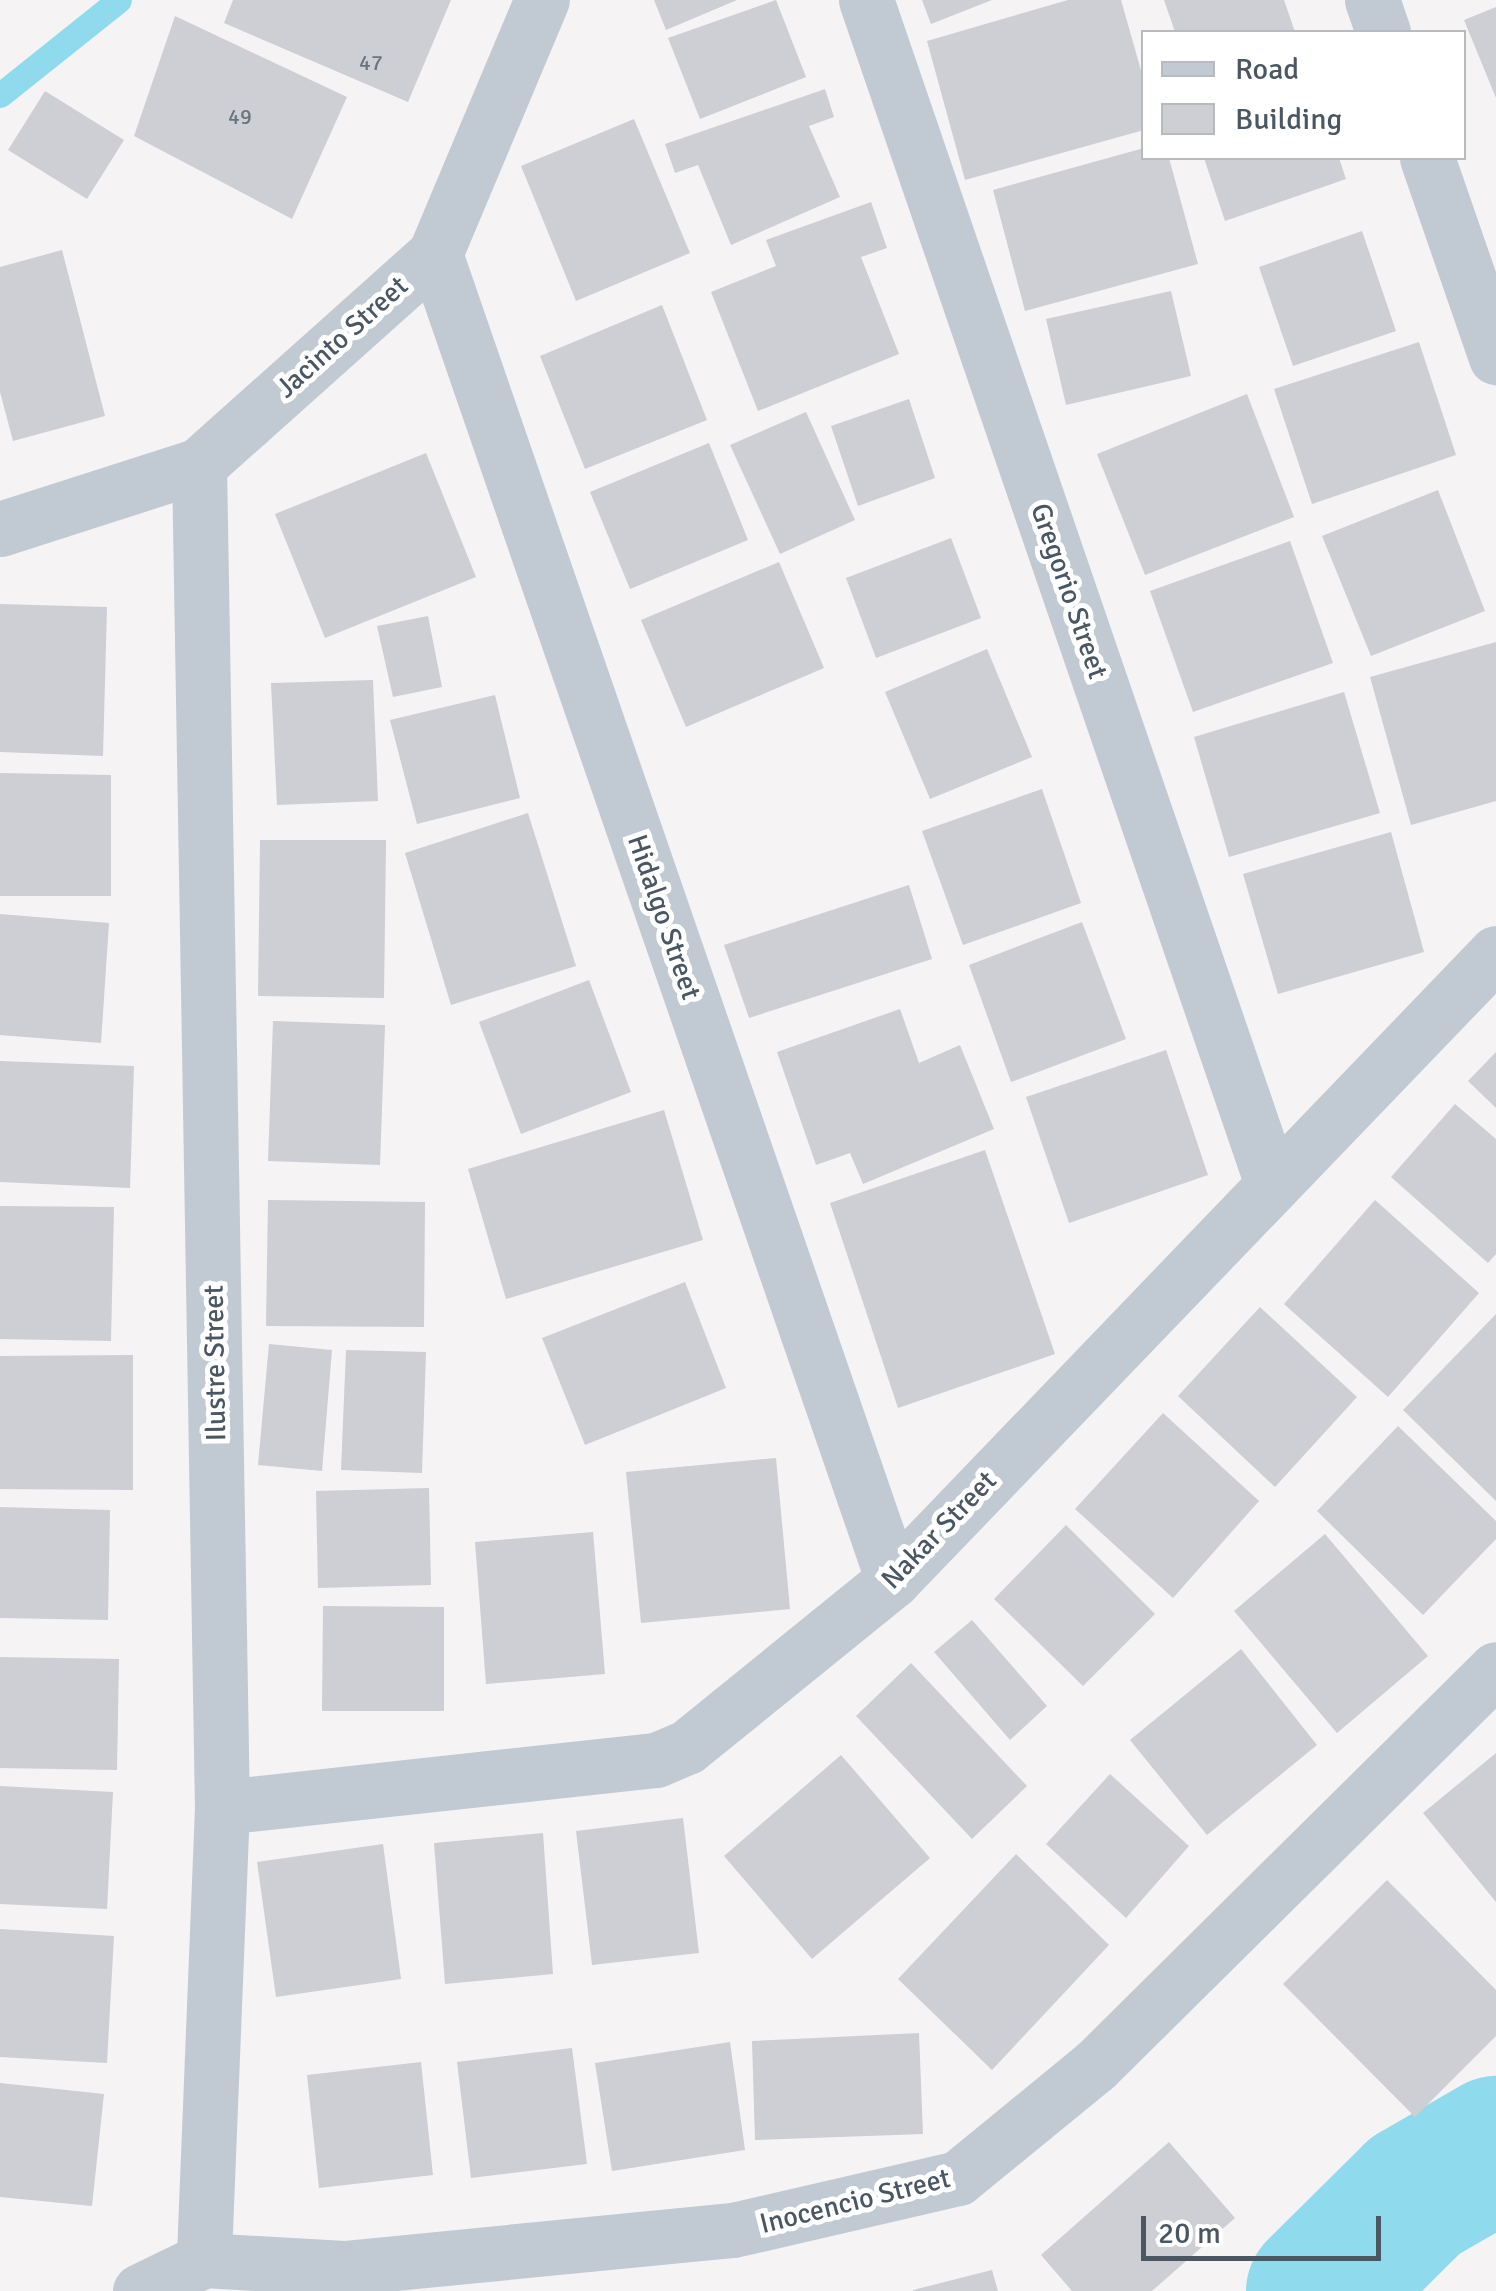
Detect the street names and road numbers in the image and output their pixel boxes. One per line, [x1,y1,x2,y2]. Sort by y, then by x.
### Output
street label: Jacinto Street [269,269,415,405]
street label: Gregorio Street [1023,499,1115,683]
street label: Hidalgo Street [620,830,708,1004]
street label: Ilustre Street [197,1285,233,1441]
street label: Nakar Street [875,1464,1003,1596]
street label: Inocencio Street [756,2161,954,2241]

